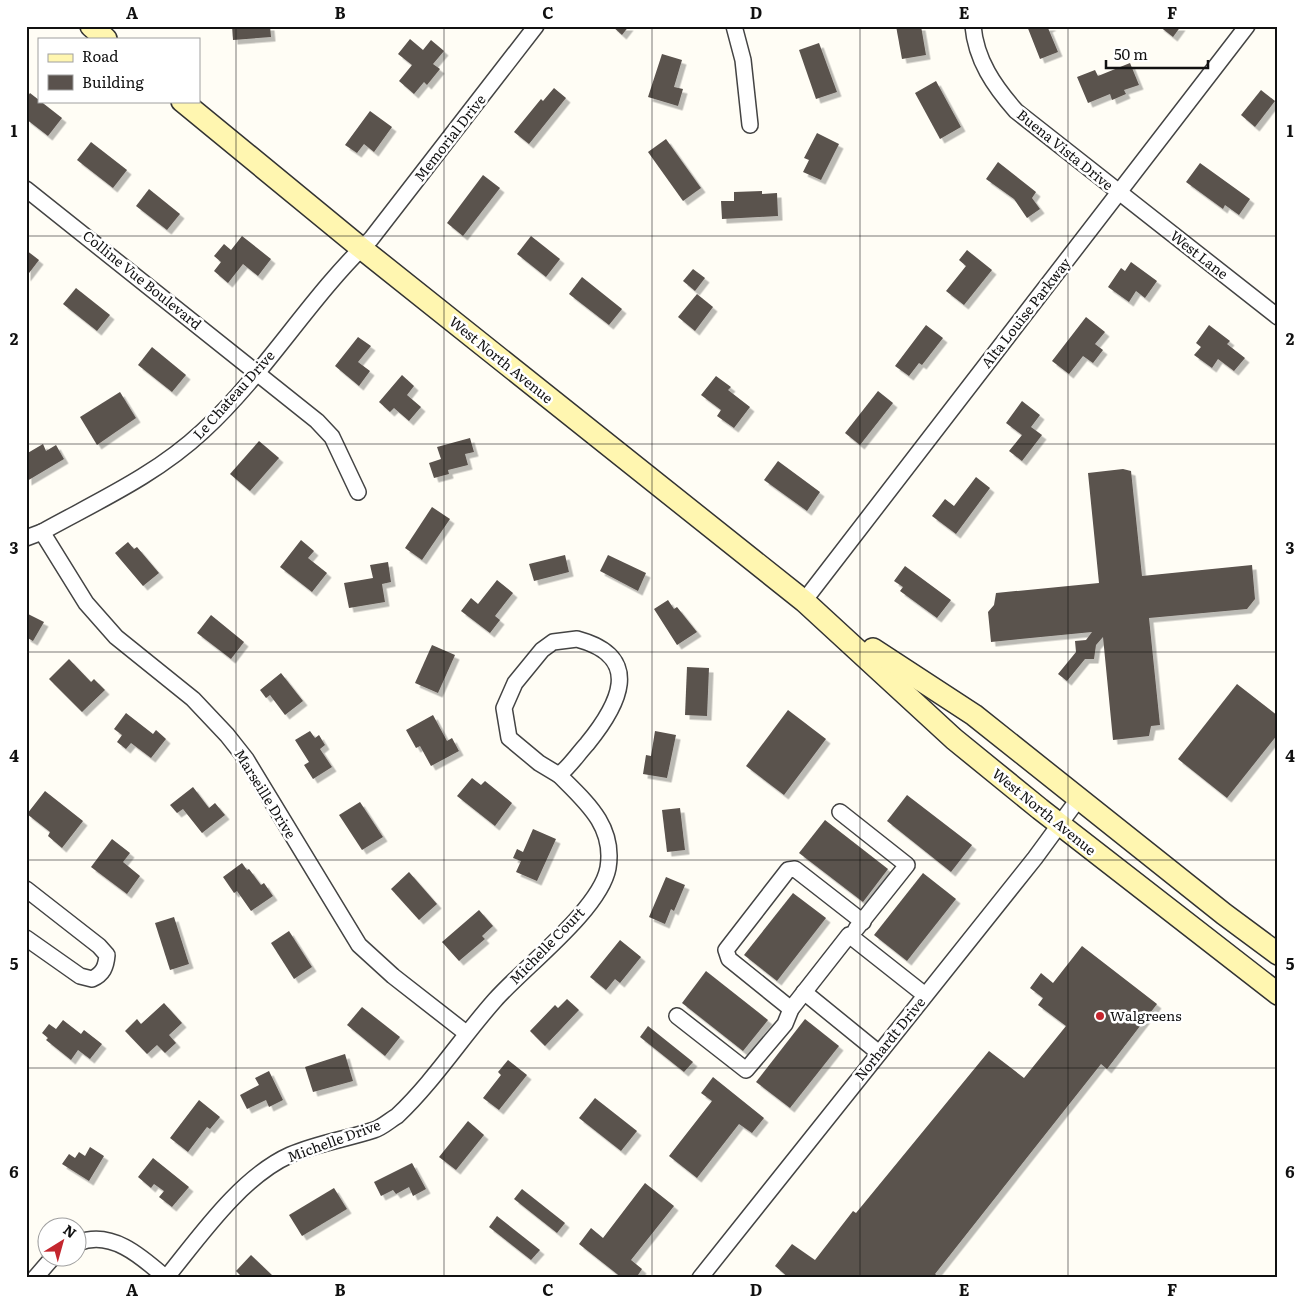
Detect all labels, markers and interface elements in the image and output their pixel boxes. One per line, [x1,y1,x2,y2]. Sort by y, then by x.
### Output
text: A [126,0,138,24]
text: B [334,0,346,24]
text: C [542,0,554,24]
text: D [750,0,762,24]
text: E [959,0,970,24]
text: F [1167,0,1177,24]
legend [38,38,200,102]
scale bar [1106,38,1209,70]
text: 50 m [1114,42,1148,65]
text: Road [82,44,118,67]
text: Building [82,70,144,93]
street label: Memorial Drive [409,90,490,185]
street label: Buena Vista Drive [1013,104,1118,194]
text: 1 [11,118,18,142]
text: 1 [1287,118,1294,142]
street label: Colline Vue Boulevard [79,225,207,334]
street label: West Lane [1166,225,1233,283]
street label: Alta Louise Parkway [976,252,1075,372]
street label: West North Avenue [445,311,558,407]
text: 2 [10,326,19,350]
text: 2 [1286,326,1295,350]
street label: Le Chateau Drive [188,345,279,443]
text: 3 [10,535,19,559]
text: 3 [1286,535,1295,559]
text: 4 [9,743,19,767]
text: 4 [1285,743,1295,767]
street label: Marseille Drive [230,745,301,842]
street label: West North Avenue [988,763,1101,859]
street label: Michelle Court [504,902,588,988]
text: 5 [10,951,19,975]
text: 5 [1286,951,1295,975]
street label: Norhardt Drive [849,992,929,1084]
place label: Walgreens [1110,1005,1181,1025]
marker: Walgreens [1094,1010,1106,1022]
street label: Michelle Drive [284,1114,383,1166]
text: 6 [9,1159,19,1183]
text: 6 [1285,1159,1295,1183]
north arrow [38,1216,88,1266]
text: N [60,1219,81,1242]
text: A [126,1277,138,1301]
text: B [334,1277,346,1301]
text: C [542,1277,554,1301]
text: D [750,1277,762,1301]
text: E [959,1277,970,1301]
text: F [1167,1277,1177,1301]

